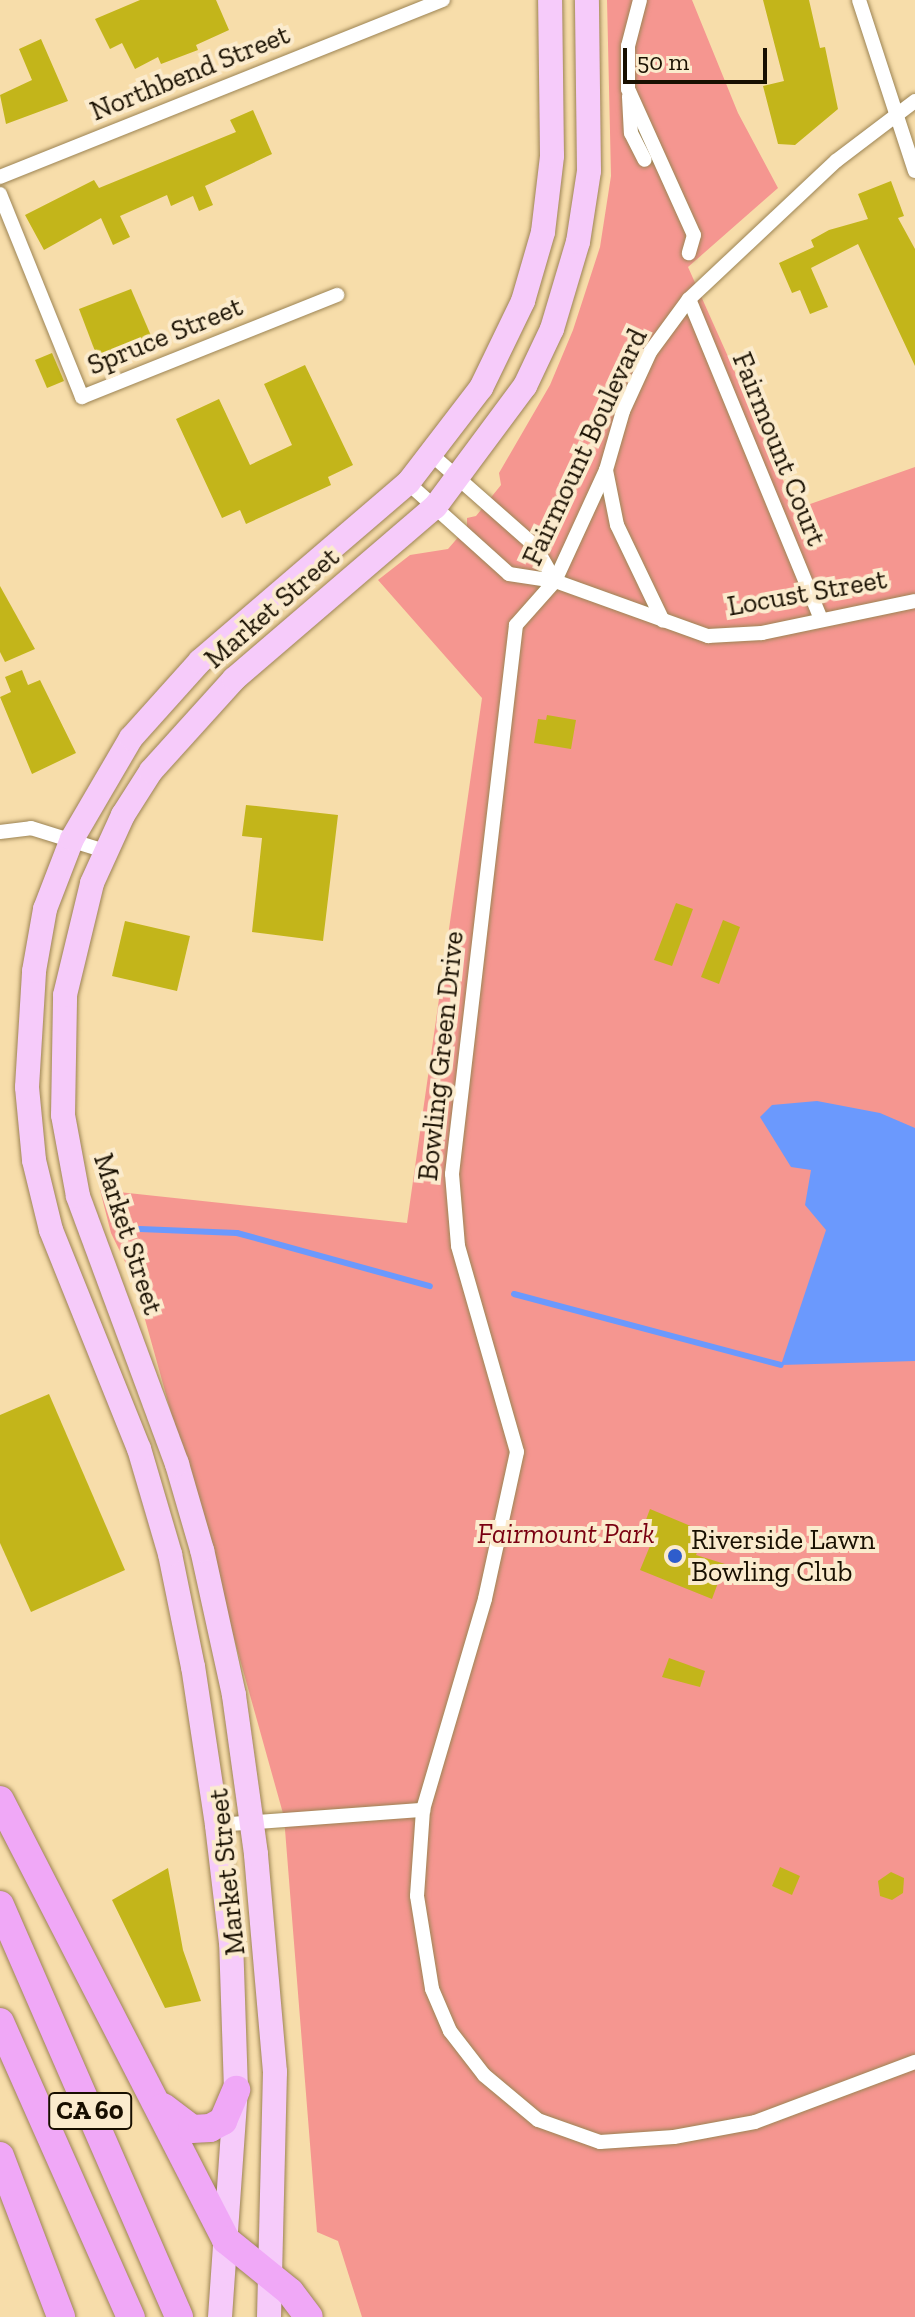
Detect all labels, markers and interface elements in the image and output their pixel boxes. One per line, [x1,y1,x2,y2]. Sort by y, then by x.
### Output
street label: Northbend Street [85,18,295,128]
scale bar [627,32,771,82]
text: 50 m [637,47,689,76]
street label: Spruce Street [83,290,247,382]
street label: Fairmount Boulevard [515,323,655,571]
street label: Fairmount Court [725,347,833,551]
street label: Market Street [198,540,346,676]
street label: Locust Street [725,562,889,624]
street label: Bowling Green Drive [411,929,471,1183]
street label: Market Street [86,1149,170,1319]
park label: Fairmount Park [477,1517,655,1551]
place label: Riverside Lawn Bowling Club [691,1523,875,1589]
marker: Riverside Lawn Bowling Club [666,1547,684,1565]
street label: Market Street [202,1787,252,1957]
road number: CA 60 [46,2089,134,2133]

